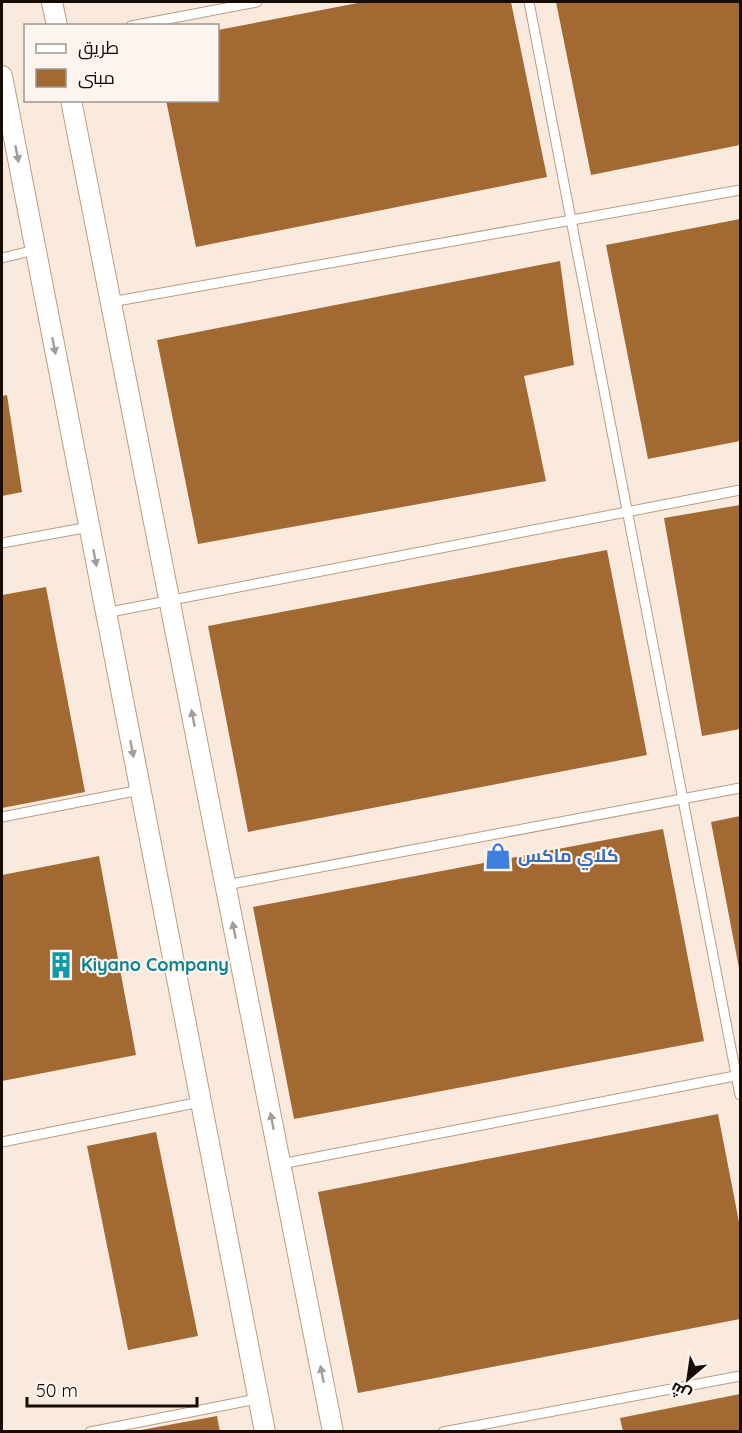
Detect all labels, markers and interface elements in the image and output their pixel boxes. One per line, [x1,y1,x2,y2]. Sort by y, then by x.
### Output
legend [24,24,219,102]
text: طريق [78,36,119,60]
text: مبنى [78,66,115,89]
one-way arrow [13,145,22,164]
one-way arrow [50,337,59,356]
one-way arrow [91,549,100,568]
one-way arrow [188,708,197,727]
one-way arrow [128,740,137,759]
shop icon: كلاي ماكس [483,841,513,871]
place label: كلاي ماكس [518,844,619,870]
one-way arrow [229,920,238,939]
building icon: Kiyano Company [46,950,76,980]
place label: Kiyano Company [81,953,229,976]
one-way arrow [267,1111,276,1130]
north arrow [658,1349,718,1409]
one-way arrow [317,1364,326,1383]
scale bar [27,1370,196,1408]
text: ش [667,1378,695,1406]
text: 50 m [36,1379,78,1402]

